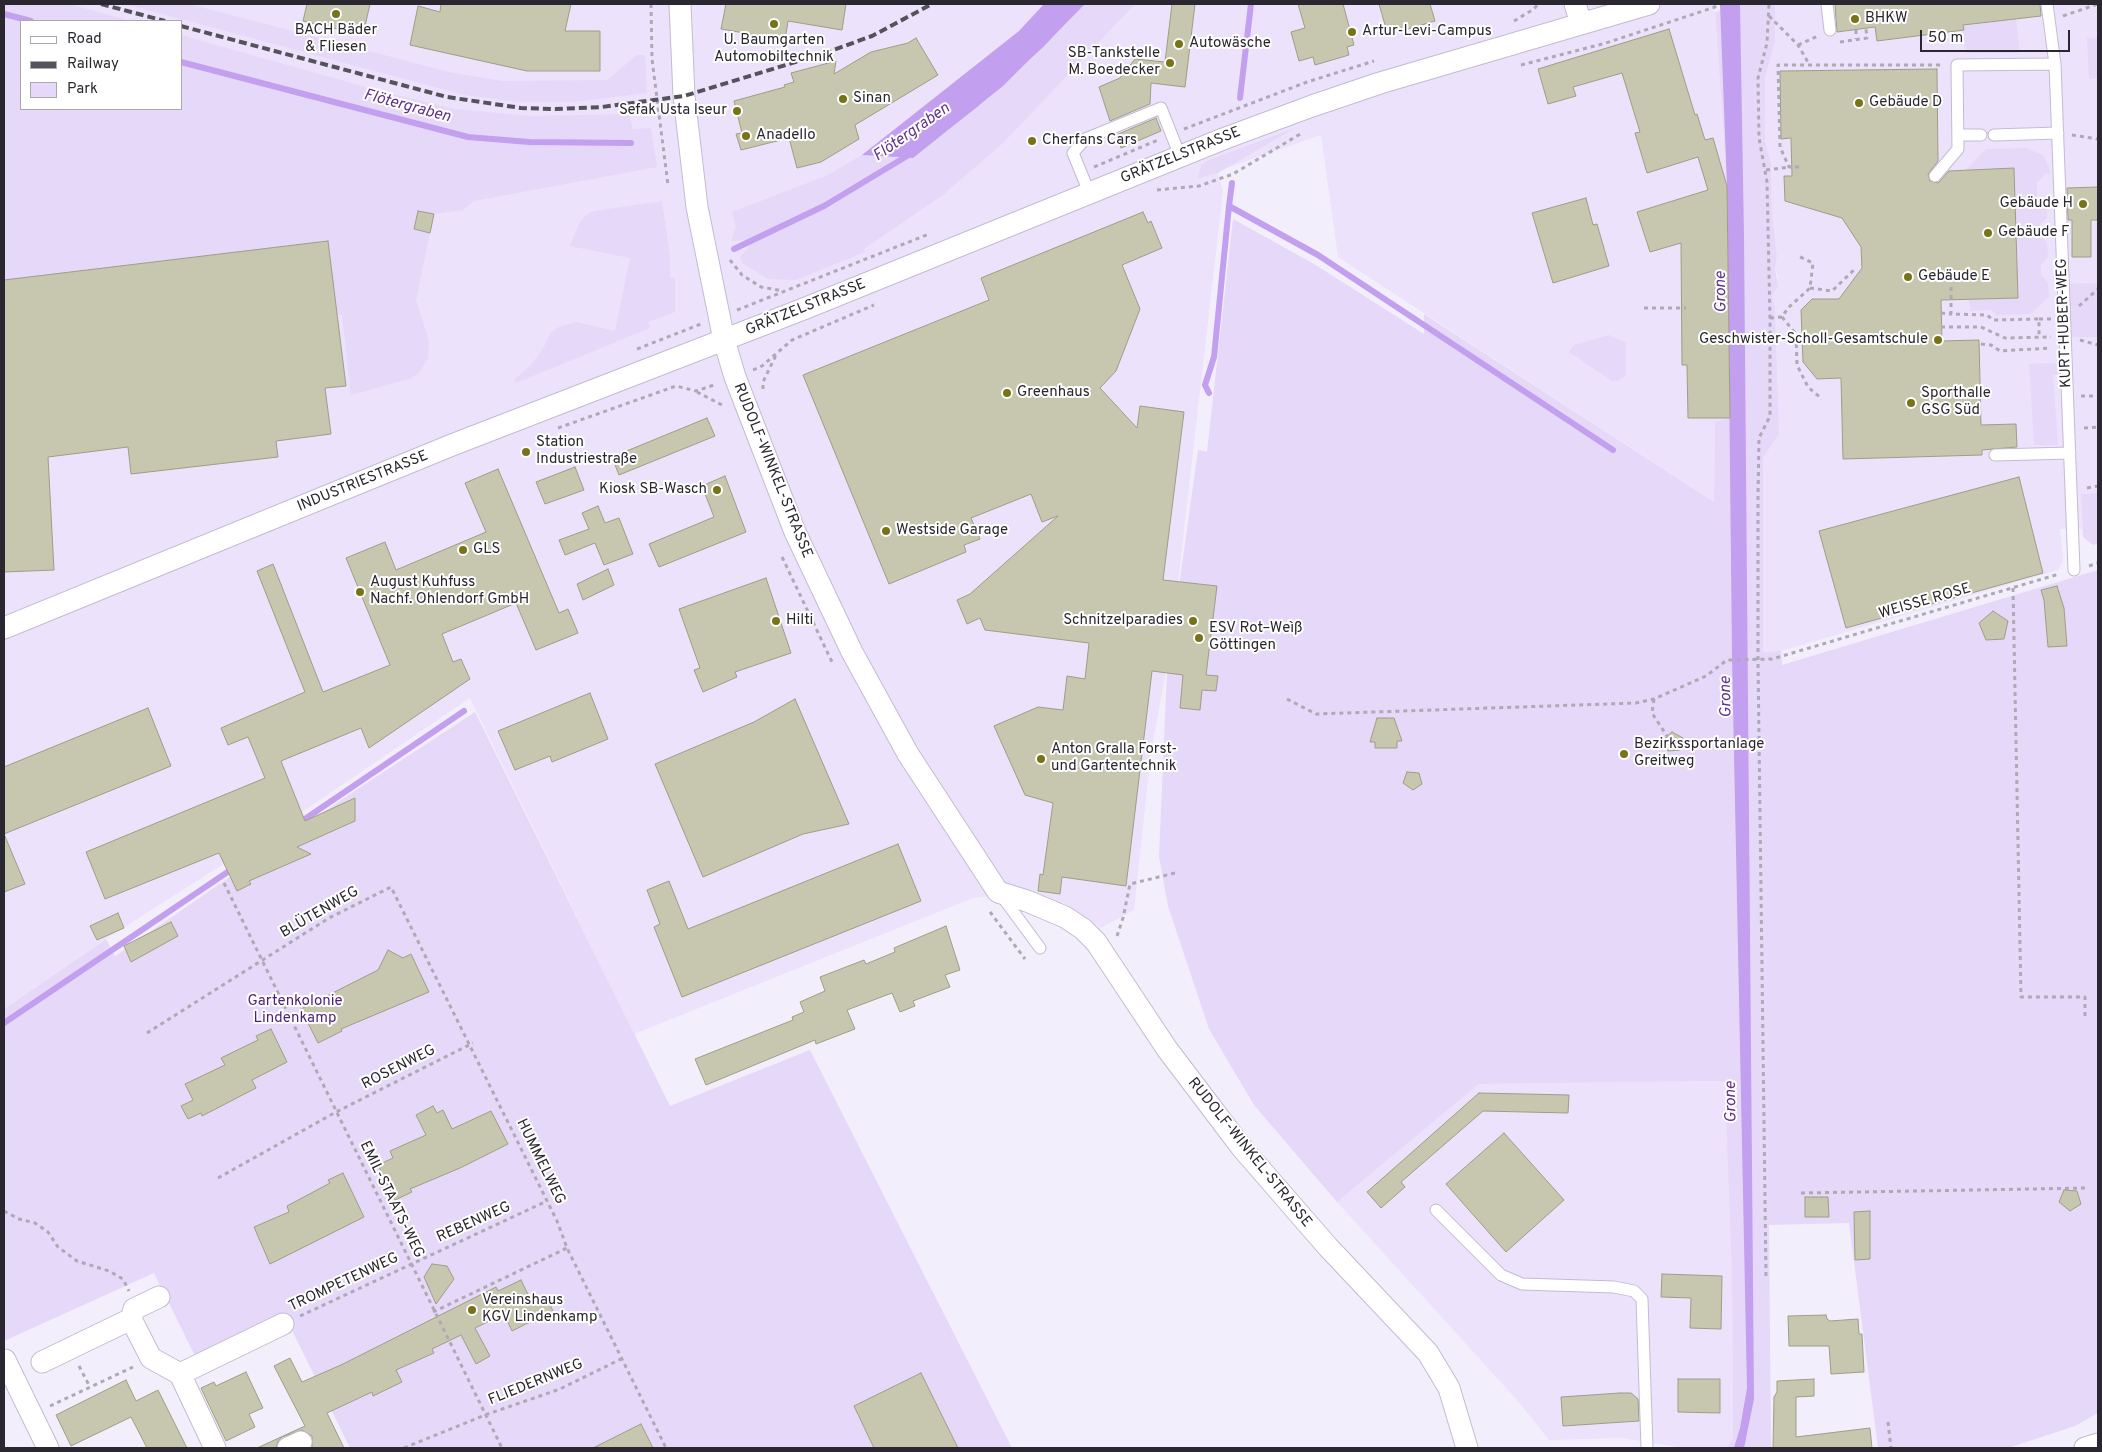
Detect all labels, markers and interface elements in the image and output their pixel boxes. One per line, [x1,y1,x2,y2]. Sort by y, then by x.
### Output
marker: BACH Bäder & Fliesen [330,8,342,20]
place label: BHKW [1865,10,1908,28]
marker: BHKW [1849,13,1861,25]
marker: U. Baumgarten Automobiltechnik [768,18,780,30]
legend [20,20,182,110]
scale bar [1922,20,2072,52]
place label: BACH Bäder & Fliesen [295,22,377,57]
place label: Artur-Levi-Campus [1362,23,1492,41]
marker: Artur-Levi-Campus [1346,26,1358,38]
text: 50 m [1928,29,1963,48]
text: Road [67,30,102,49]
place label: U. Baumgarten Automobiltechnik [714,32,834,67]
place label: Autowäsche [1189,35,1271,53]
marker: Autowäsche [1173,38,1185,50]
place label: SB-Tankstelle M. Boedecker [1068,45,1160,80]
text: Railway [67,55,119,74]
marker: SB-Tankstelle M. Boedecker [1164,57,1176,69]
text: Park [67,80,98,99]
water label: Flötergraben [361,86,453,128]
place label: Sinan [853,90,891,108]
marker: Sinan [837,93,849,105]
place label: Gebäude D [1869,94,1942,112]
marker: Gebäude D [1853,97,1865,109]
water label: Flötergraben [870,100,954,166]
place label: Sefak Usta Iseur [619,102,727,120]
marker: Sefak Usta Iseur [731,105,743,117]
street label: GRÄTZELSTRASSE [1118,124,1244,188]
place label: Anadello [756,127,816,145]
marker: Anadello [740,130,752,142]
place label: Cherfans Cars [1042,132,1137,150]
marker: Cherfans Cars [1026,135,1038,147]
place label: Gebäude H [1999,195,2073,213]
marker: Gebäude H [2077,198,2089,210]
place label: Gebäude F [1998,224,2070,242]
marker: Gebäude F [1982,227,1994,239]
street label: KURT-HUBER-WEG [2054,258,2076,388]
place label: Gebäude E [1918,268,1990,286]
water label: Grone [1712,271,1732,313]
marker: Gebäude E [1902,271,1914,283]
street label: GRÄTZELSTRASSE [743,276,869,340]
place label: Geschwister-Scholl-Gesamtschule [1699,331,1928,349]
marker: Geschwister-Scholl-Gesamtschule [1932,334,1944,346]
street label: RUDOLF-WINKEL-STRASSE [729,381,815,561]
place label: Greenhaus [1017,384,1090,402]
place label: Sporthalle GSG Süd [1921,385,1991,420]
marker: Greenhaus [1001,387,1013,399]
marker: Sporthalle GSG Süd [1905,397,1917,409]
place label: Station Industriestraße [536,434,637,469]
marker: Station Industriestraße [520,446,532,458]
street label: INDUSTRIESTRASSE [295,448,431,516]
place label: Kiosk SB-Wasch [599,481,707,499]
marker: Kiosk SB-Wasch [711,484,723,496]
place label: Westside Garage [896,522,1008,540]
marker: Westside Garage [880,525,892,537]
place label: GLS [473,541,501,559]
marker: GLS [457,544,469,556]
place label: August Kuhfuss Nachf. Ohlendorf GmbH [370,574,529,609]
street label: WEISSE ROSE [1877,580,1973,624]
marker: August Kuhfuss Nachf. Ohlendorf GmbH [354,586,366,598]
place label: Hilti [786,612,813,630]
place label: Schnitzelparadies [1063,612,1183,630]
marker: Hilti [770,615,782,627]
marker: Schnitzelparadies [1187,615,1199,627]
place label: ESV Rot–Weìß Göttingen [1209,620,1302,655]
marker: ESV Rot–Weìß Göttingen [1193,632,1205,644]
water label: Grone [1717,676,1737,718]
place label: Bezirkssportanlage Greitweg [1634,736,1764,771]
place label: Anton Gralla Forst- und Gartentechnik [1051,741,1177,776]
marker: Bezirkssportanlage Greitweg [1618,748,1630,760]
marker: Anton Gralla Forst- und Gartentechnik [1035,753,1047,765]
street label: BLÜTENWEG [278,883,362,943]
park label: Gartenkolonie Lindenkamp [247,993,343,1028]
street label: ROSENWEG [359,1042,439,1094]
street label: RUDOLF-WINKEL-STRASSE [1183,1075,1315,1231]
water label: Grone [1722,1081,1742,1123]
street label: HUMMELWEG [512,1116,568,1208]
street label: EMIL-STAATS-WEG [355,1139,427,1261]
street label: REBENWEG [434,1199,514,1247]
street label: TROMPETENWEG [286,1250,402,1316]
place label: Vereinshaus KGV Lindenkamp [482,1292,597,1327]
marker: Vereinshaus KGV Lindenkamp [466,1304,478,1316]
street label: FLIEDERNWEG [486,1356,586,1410]

